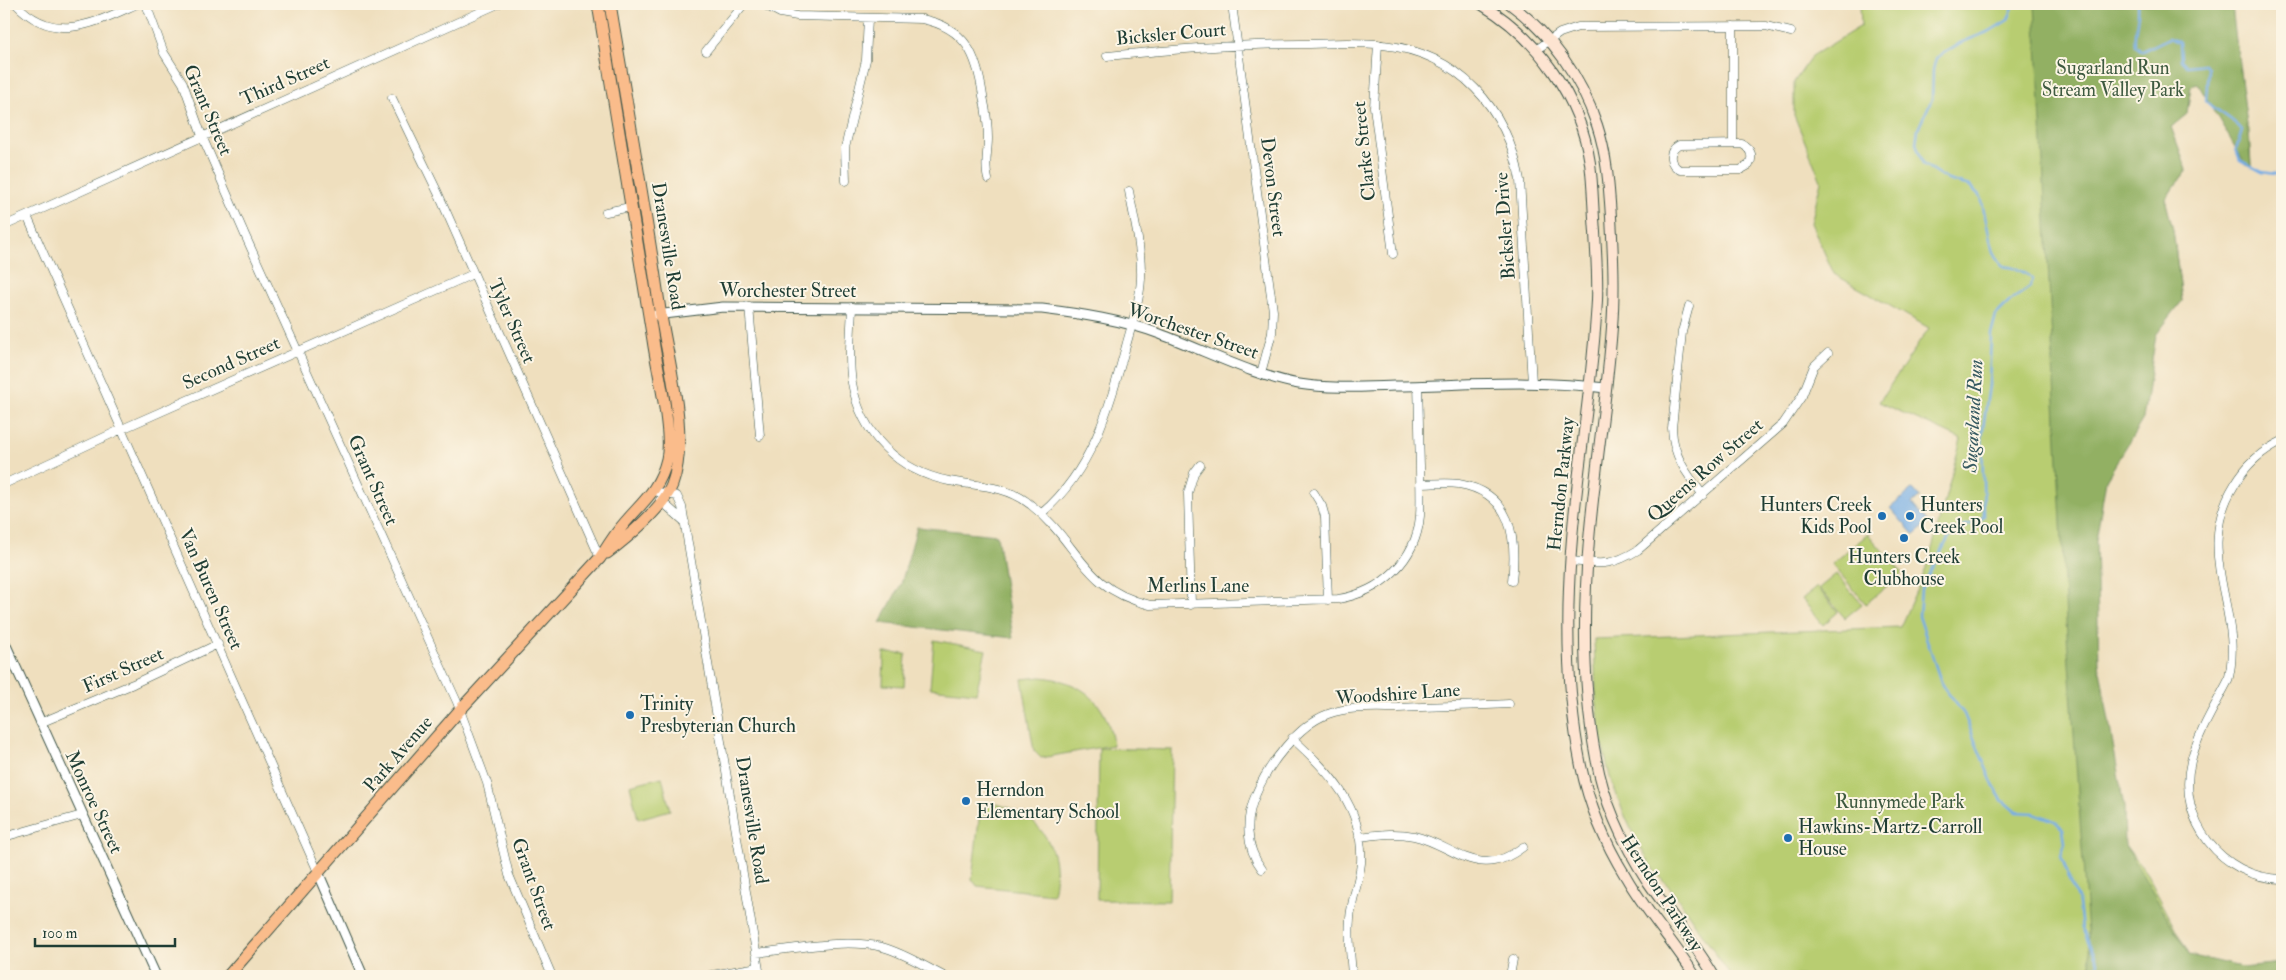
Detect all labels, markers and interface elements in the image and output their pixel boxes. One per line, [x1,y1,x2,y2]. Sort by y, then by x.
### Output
street label: Bicksler Court [1115,17,1227,51]
street label: Third Street [237,51,333,111]
park label: Sugarland Run Stream Valley Park [2042,56,2184,102]
street label: Grant Street [178,61,238,159]
street label: Clarke Street [1347,100,1381,202]
street label: Devon Street [1255,136,1291,238]
street label: Bicksler Drive [1489,171,1521,281]
street label: Dranesville Road [646,180,690,312]
street label: Tyler Street [483,275,541,367]
street label: Worchester Street [719,279,856,303]
street label: Worchester Street [1123,297,1262,365]
street label: Second Street [179,331,283,395]
water label: Sugarland Run [1958,359,1988,474]
street label: Queens Row Street [1642,413,1768,527]
street label: Herndon Parkway [1542,415,1580,552]
street label: Grant Street [342,431,404,529]
place label: Hunters Creek Kids Pool [1760,493,1872,539]
place label: Hunters Creek Pool [1920,493,2004,539]
marker: Hunters Creek Kids Pool [1876,510,1888,522]
marker: Hunters Creek Pool [1904,510,1916,522]
street label: Van Buren Street [174,525,248,653]
marker: Hunters Creek Clubhouse [1898,532,1910,544]
place label: Hunters Creek Clubhouse [1848,545,1960,591]
street label: Merlins Lane [1147,574,1249,598]
street label: First Street [79,641,167,699]
street label: Woodshire Lane [1334,678,1461,710]
place label: Trinity Presbyterian Church [640,692,796,738]
marker: Trinity Presbyterian Church [624,709,636,721]
street label: Park Avenue [358,711,438,797]
street label: Monroe Street [60,747,128,857]
street label: Dranesville Road [730,754,774,886]
place label: Herndon Elementary School [976,778,1120,824]
park label: Runnymede Park [1835,790,1965,814]
marker: Herndon Elementary School [960,795,972,807]
place label: Hawkins-Martz-Carroll House [1798,815,1983,861]
street label: Herndon Parkway [1615,830,1709,956]
marker: Hawkins-Martz-Carroll House [1782,832,1794,844]
street label: Grant Street [506,835,562,933]
scale bar [35,915,175,947]
text: 100 m [42,924,78,943]

